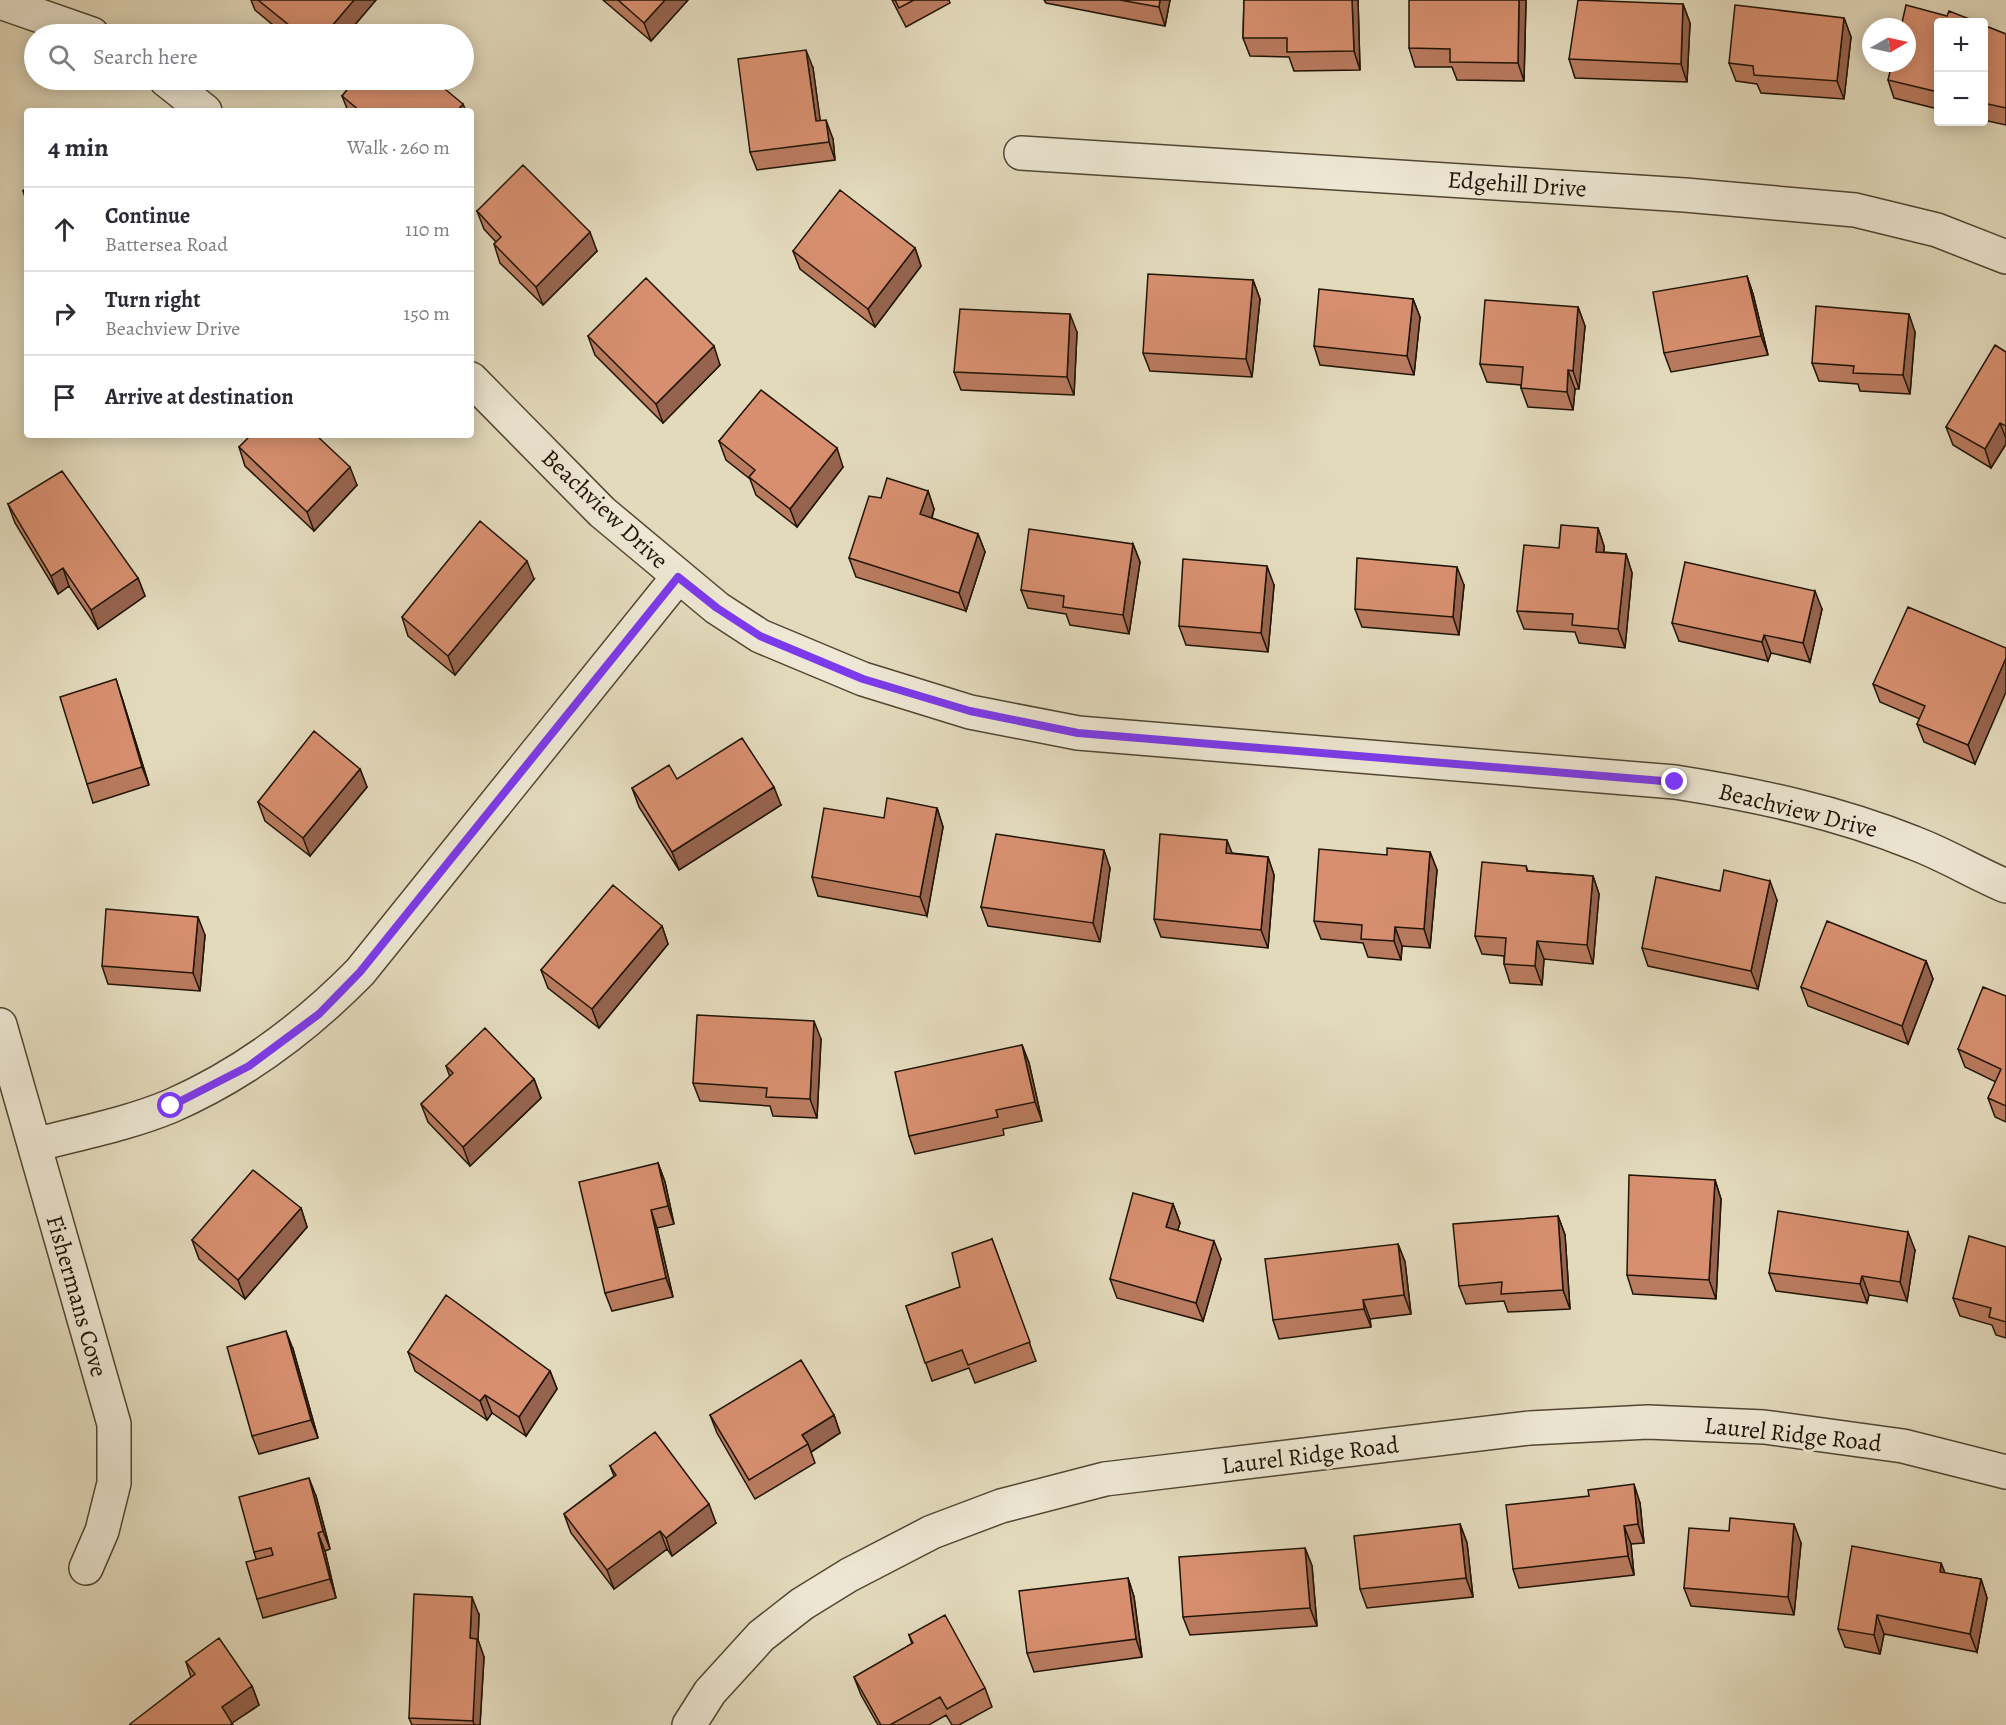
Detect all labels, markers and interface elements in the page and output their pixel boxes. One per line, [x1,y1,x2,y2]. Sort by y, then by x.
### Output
north arrow [1862,18,1916,72]
map controls [1934,18,1988,126]
button: + [1934,18,1988,72]
search box [24,24,474,90]
icon: search [45,41,78,74]
text: Search here [93,42,198,72]
button: − [1934,72,1988,126]
text: 4 min [48,130,109,165]
text: Walk · 260 m [347,134,450,161]
street label: Edgehill Drive [1446,163,1588,205]
text: Continue [105,201,190,231]
icon: ahead [48,213,81,246]
text: 110 m [405,216,450,243]
text: Battersea Road [105,231,228,258]
text: Turn right [105,285,201,315]
icon: right [48,297,81,330]
text: 150 m [403,300,450,327]
text: Beachview Drive [105,315,240,342]
icon: arrive [48,381,81,414]
text: Arrive at destination [105,382,294,412]
street label: Beachview Drive [535,442,675,576]
route end [1661,768,1687,794]
street label: Beachview Drive [1715,775,1881,845]
route start [157,1092,183,1118]
street label: Fishermans Cove [39,1211,115,1381]
street label: Laurel Ridge Road [1703,1409,1883,1459]
street label: Laurel Ridge Road [1220,1428,1401,1482]

